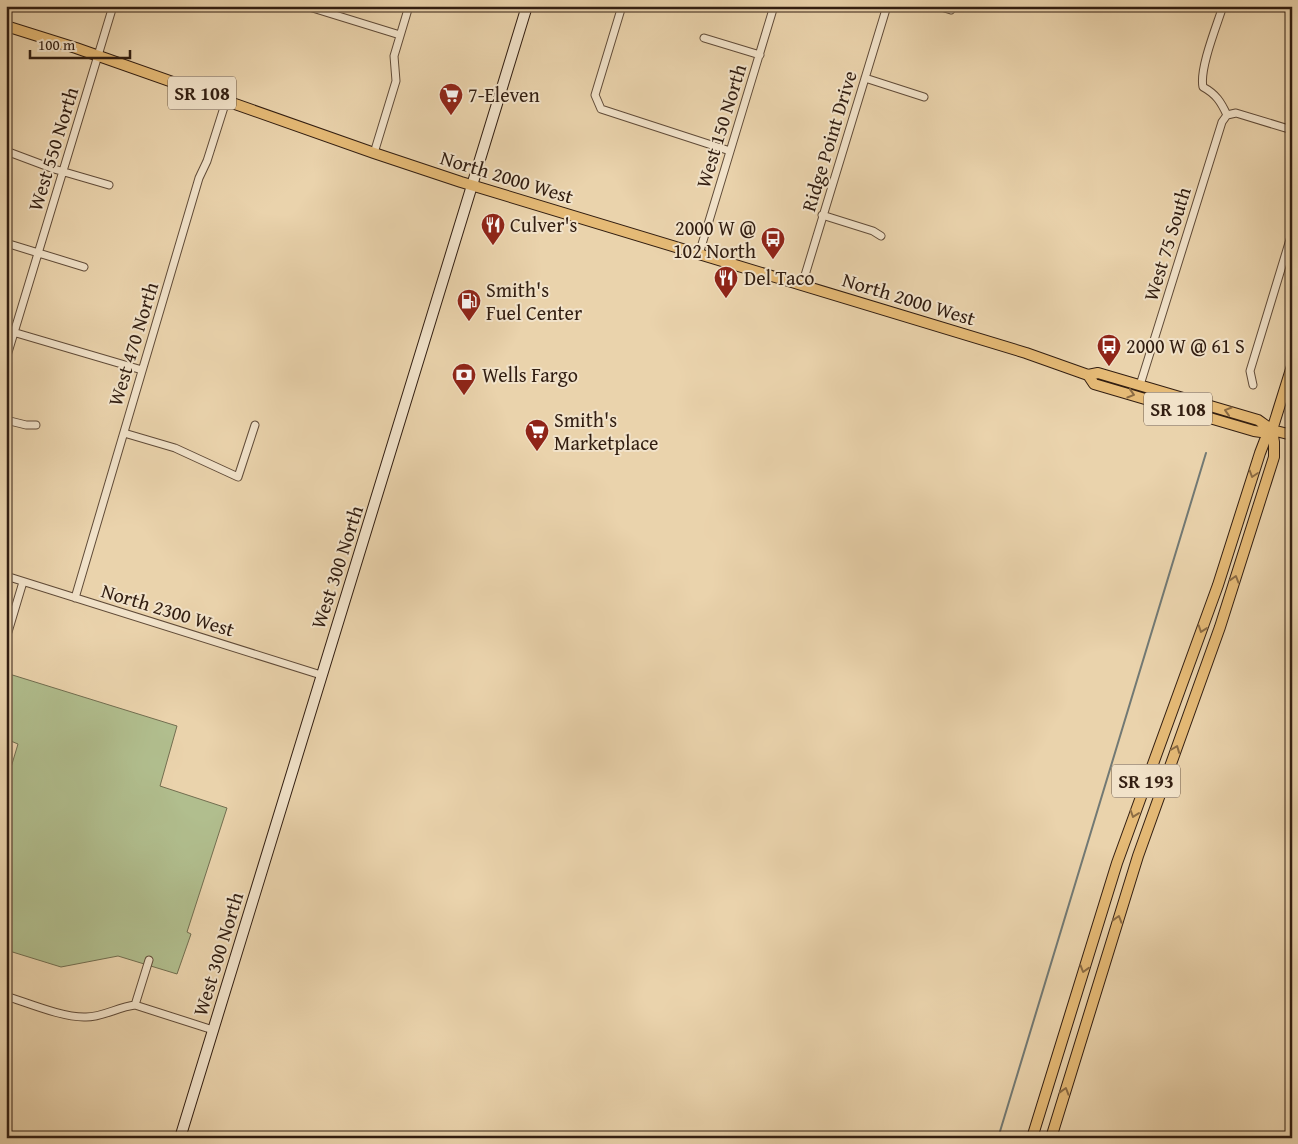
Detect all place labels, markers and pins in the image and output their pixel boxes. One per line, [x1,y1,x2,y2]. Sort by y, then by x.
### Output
place label: 7-Eleven [468,80,540,109]
supermarket icon: 7-Eleven [438,82,464,116]
place label: Culver's [510,210,578,239]
restaurant icon: Culver's [480,212,506,246]
place label: 2000 W @ 102 North [673,213,756,265]
bus stop icon: 2000 W @ 102 North [760,226,786,260]
place label: Del Taco [744,263,815,292]
restaurant icon: Del Taco [713,265,739,299]
place label: Smith's Fuel Center [486,275,582,327]
fuel station icon: Smith's Fuel Center [456,288,482,322]
place label: 2000 W @ 61 S [1126,331,1245,360]
bus stop icon: 2000 W @ 61 S [1096,333,1122,367]
place label: Wells Fargo [482,360,578,389]
bank icon: Wells Fargo [451,362,477,396]
place label: Smith's Marketplace [554,405,658,457]
supermarket icon: Smith's Marketplace [524,418,550,452]

